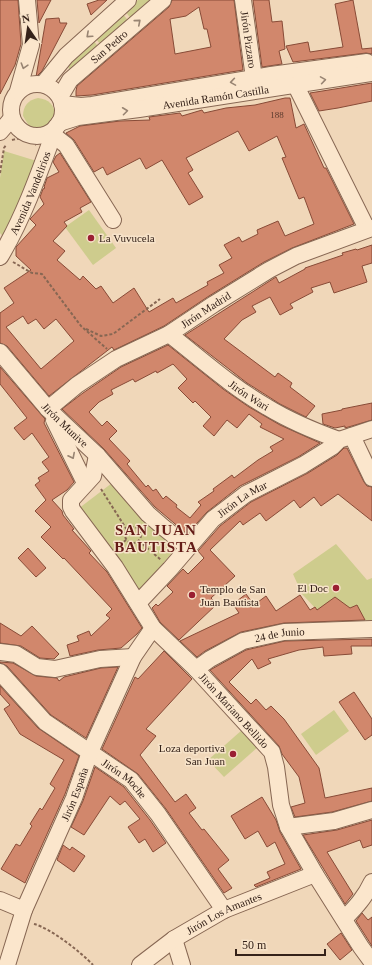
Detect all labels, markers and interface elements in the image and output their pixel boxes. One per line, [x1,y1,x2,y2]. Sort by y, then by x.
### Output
north arrow [8,8,48,48]
street label: Jirón Pizzaro [239,10,259,70]
text: N [21,12,31,25]
one-way arrow [133,20,140,27]
street label: San Pedro [88,27,130,66]
one-way arrow [86,31,93,38]
one-way arrow [20,62,29,69]
one-way arrow [320,76,326,85]
one-way arrow [230,77,236,86]
street label: Avenida Ramón Castilla [162,83,270,111]
one-way arrow [122,107,128,116]
house number: 188 [270,110,284,120]
street label: Avenida Vandelirios [7,149,53,237]
place label: La Vuvucela [99,232,155,244]
marker: La Vuvucela [86,233,96,243]
street label: Jirón Madrid [178,289,233,331]
street label: Jirón Wari [227,378,271,413]
street label: Jirón Munive [40,401,91,450]
one-way arrow [67,452,75,460]
street label: Jirón La Mar [215,478,269,520]
district label: SAN JUAN BAUTISTA [114,522,198,555]
place label: El Doc [297,582,328,594]
place label: Templo de San Juan Bautista [200,583,266,608]
marker: El Doc [331,583,341,593]
marker: Templo de San Juan Bautista [187,590,197,600]
street label: 24 de Junio [253,625,305,644]
street label: Jirón Mariano Bellido [197,671,272,751]
place label: Loza deportiva San Juan [159,742,225,767]
marker: Loza deportiva San Juan [228,749,238,759]
street label: Jirón Moche [100,756,149,801]
street label: Jirón España [59,766,90,823]
street label: Jirón Los Amantes [184,890,263,937]
scale bar [236,931,325,957]
text: 50 m [242,938,267,952]

